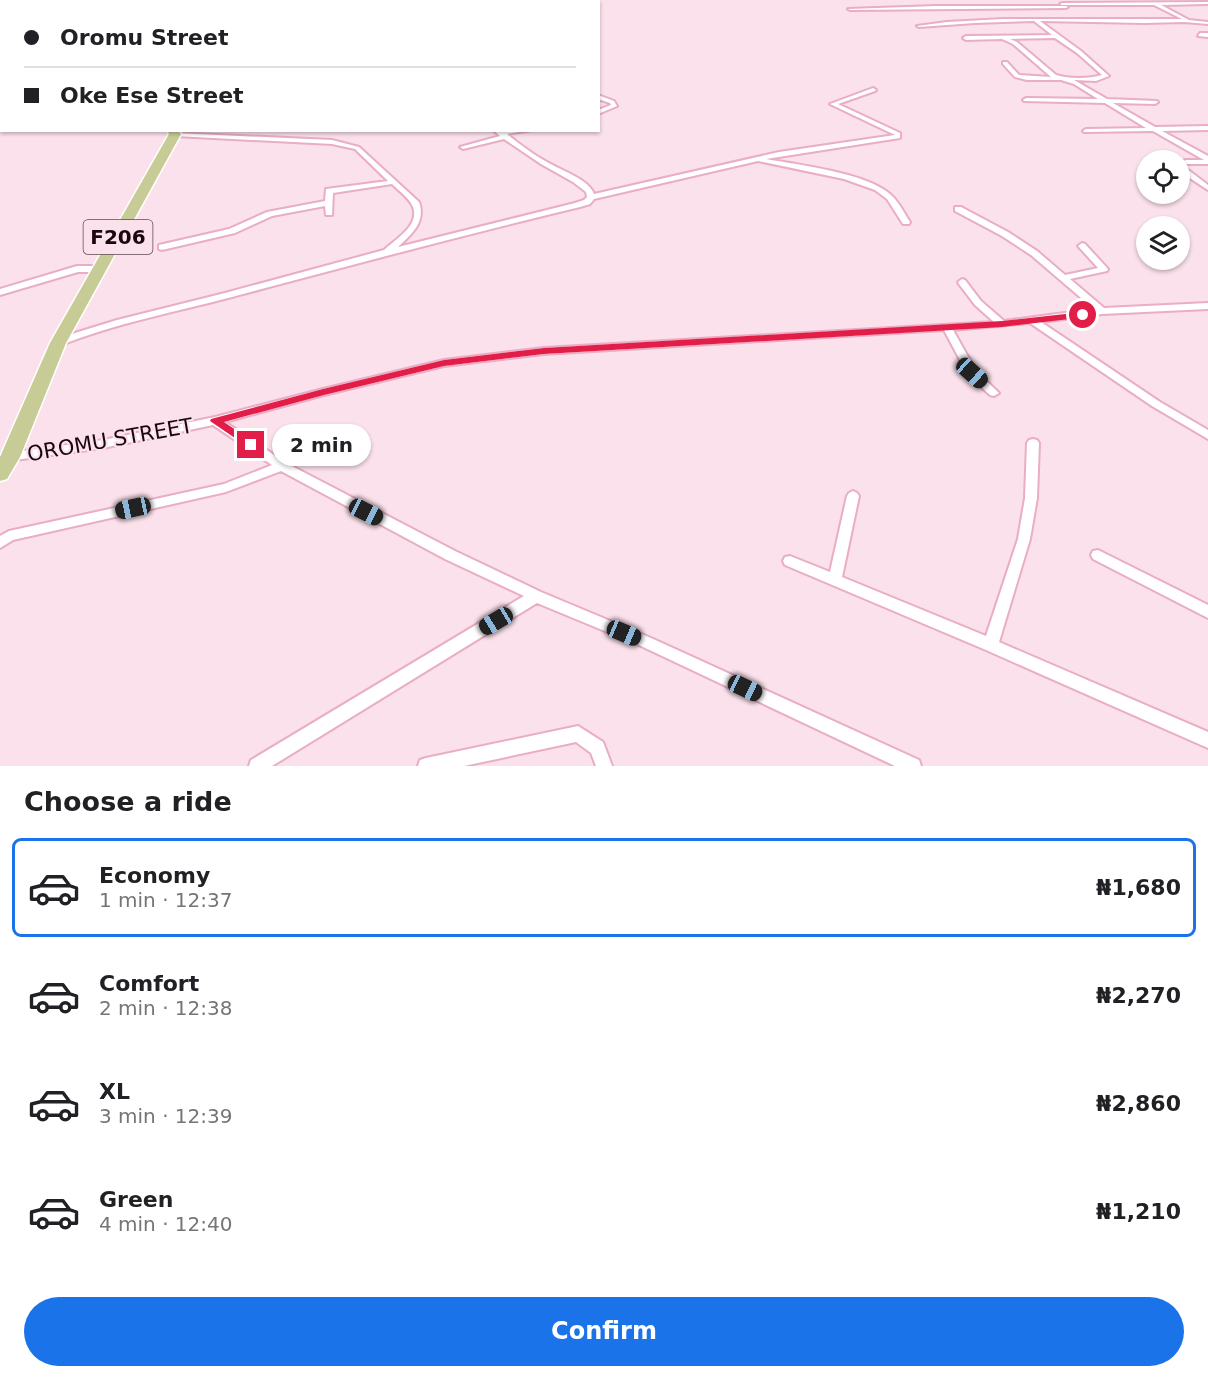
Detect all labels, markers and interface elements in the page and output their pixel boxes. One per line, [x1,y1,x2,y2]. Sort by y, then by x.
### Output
text: Oromu Street [60,25,228,50]
text: Oke Ese Street [60,83,244,108]
map controls [1136,150,1190,270]
button: locate [1136,150,1190,204]
button: layers [1136,216,1190,270]
road number: F206 [84,220,152,254]
route start [1069,301,1096,328]
car [953,354,991,392]
street label: OROMU STREET [25,414,195,466]
callout: 2 min [272,424,371,466]
route end [237,431,264,458]
text: 2 min [290,433,353,457]
car [114,495,152,521]
car [346,496,386,528]
car [476,604,516,638]
car [604,618,644,648]
car [725,672,765,704]
text: Choose a ride [24,786,232,817]
icon: car [27,861,81,915]
text: Economy [99,863,210,888]
text: ₦1,680 [1096,875,1181,900]
text: 1 min · 12:37 [99,888,233,912]
icon: car [27,969,81,1023]
text: Comfort [99,971,199,996]
text: ₦2,270 [1096,983,1181,1008]
text: 2 min · 12:38 [99,996,233,1020]
icon: car [27,1077,81,1131]
text: XL [99,1079,130,1104]
text: ₦2,860 [1096,1091,1181,1116]
text: 3 min · 12:39 [99,1104,233,1128]
icon: car [27,1185,81,1239]
text: Green [99,1187,173,1212]
text: ₦1,210 [1096,1199,1181,1224]
text: 4 min · 12:40 [99,1212,233,1236]
button: Confirm [24,1297,1184,1366]

